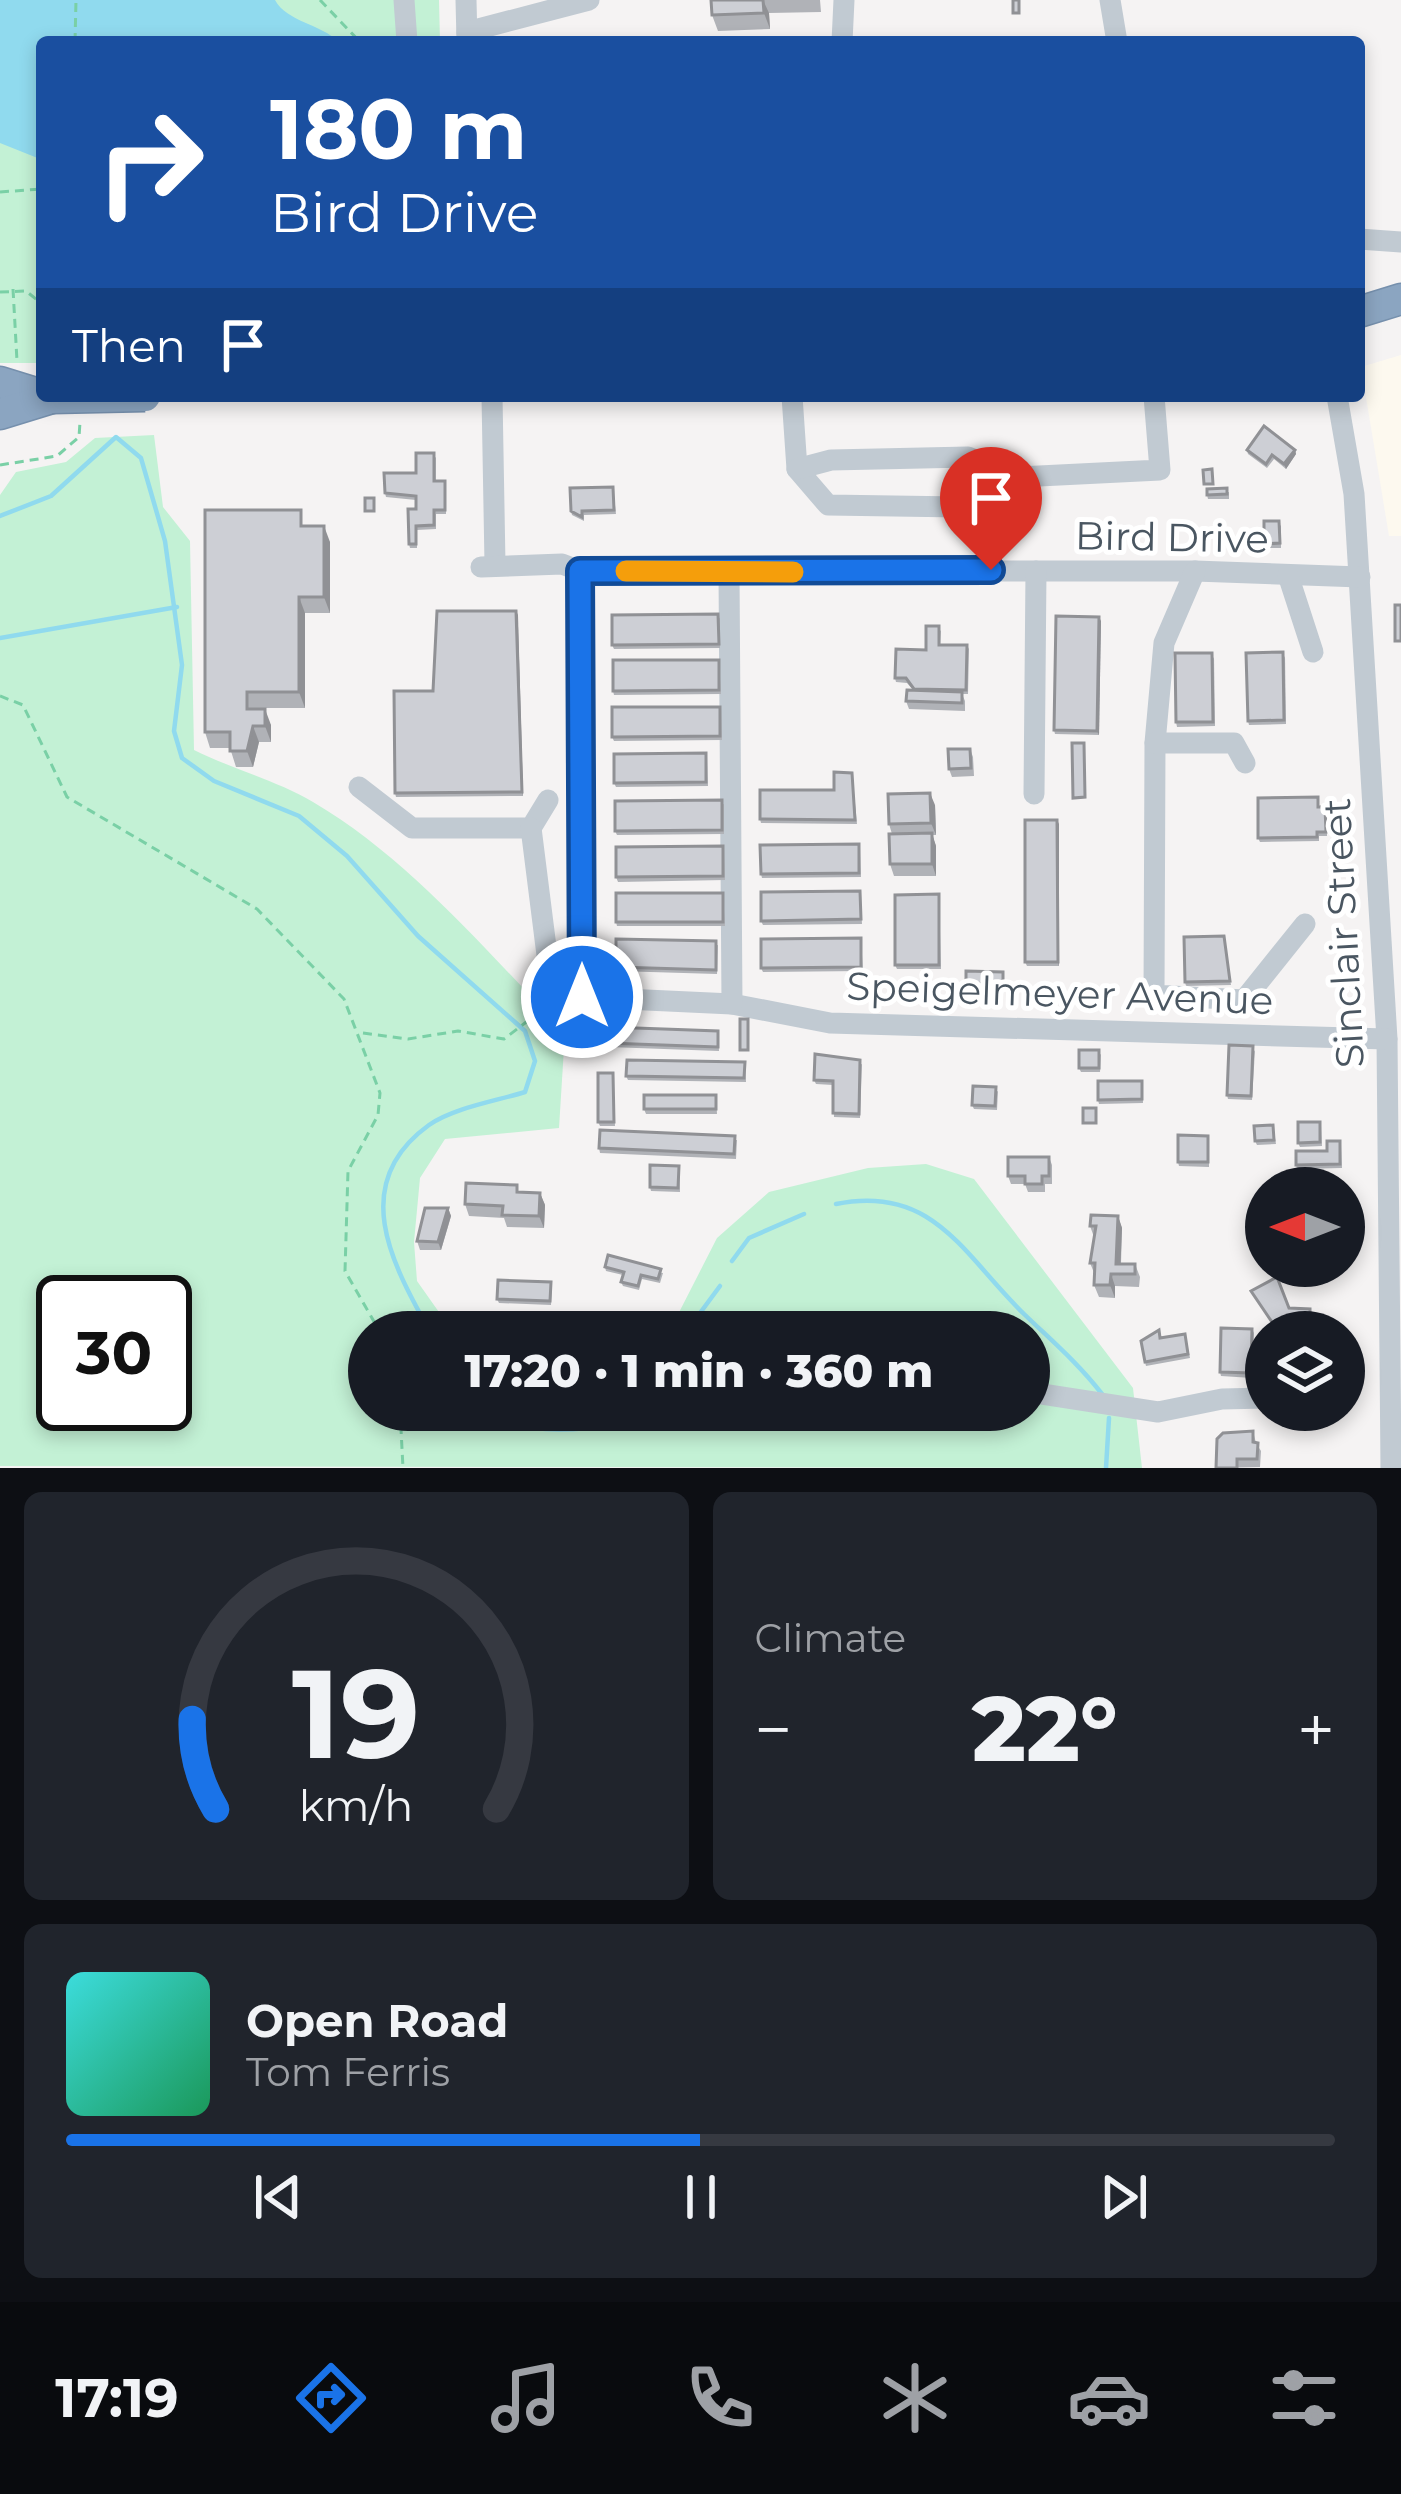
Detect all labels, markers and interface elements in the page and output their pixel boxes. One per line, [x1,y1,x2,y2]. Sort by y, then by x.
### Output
text: 180 m [270,78,527,180]
icon: right [72,84,228,240]
text: Bird Drive [270,180,538,246]
icon: arrive [210,312,276,378]
text: Then [72,318,186,373]
pin [940,447,1042,570]
icon: arrive [958,465,1024,531]
street label: Bird Drive [1075,511,1269,563]
street label: Sinclair Street [1312,797,1374,1069]
position arrow [519,934,645,1060]
street label: Speigelmeyer Avenue [846,962,1274,1024]
north arrow [1245,1167,1365,1287]
map controls [1245,1167,1365,1431]
speed limit sign: 30 [36,1275,192,1431]
button: layers [1245,1311,1365,1431]
text: 17:20 · 1 min · 360 m [465,1343,933,1398]
text: Climate [755,1614,906,1662]
text: 19 [292,1637,420,1789]
text: 22° [972,1674,1117,1784]
text: − [755,1689,792,1770]
text: + [1297,1689,1335,1770]
text: km/h [299,1779,413,1832]
text: Open Road [246,1993,508,2048]
text: Tom Ferris [246,2048,450,2096]
icon: previous [245,2164,311,2230]
icon: pause [668,2164,734,2230]
icon: next [1091,2164,1157,2230]
icon: directions [289,2356,373,2440]
icon: music [484,2356,568,2440]
icon: phone [678,2356,762,2440]
icon: climate [873,2356,957,2440]
icon: car [1067,2356,1151,2440]
icon: filters [1262,2356,1346,2440]
text: 17:19 [55,2365,179,2431]

